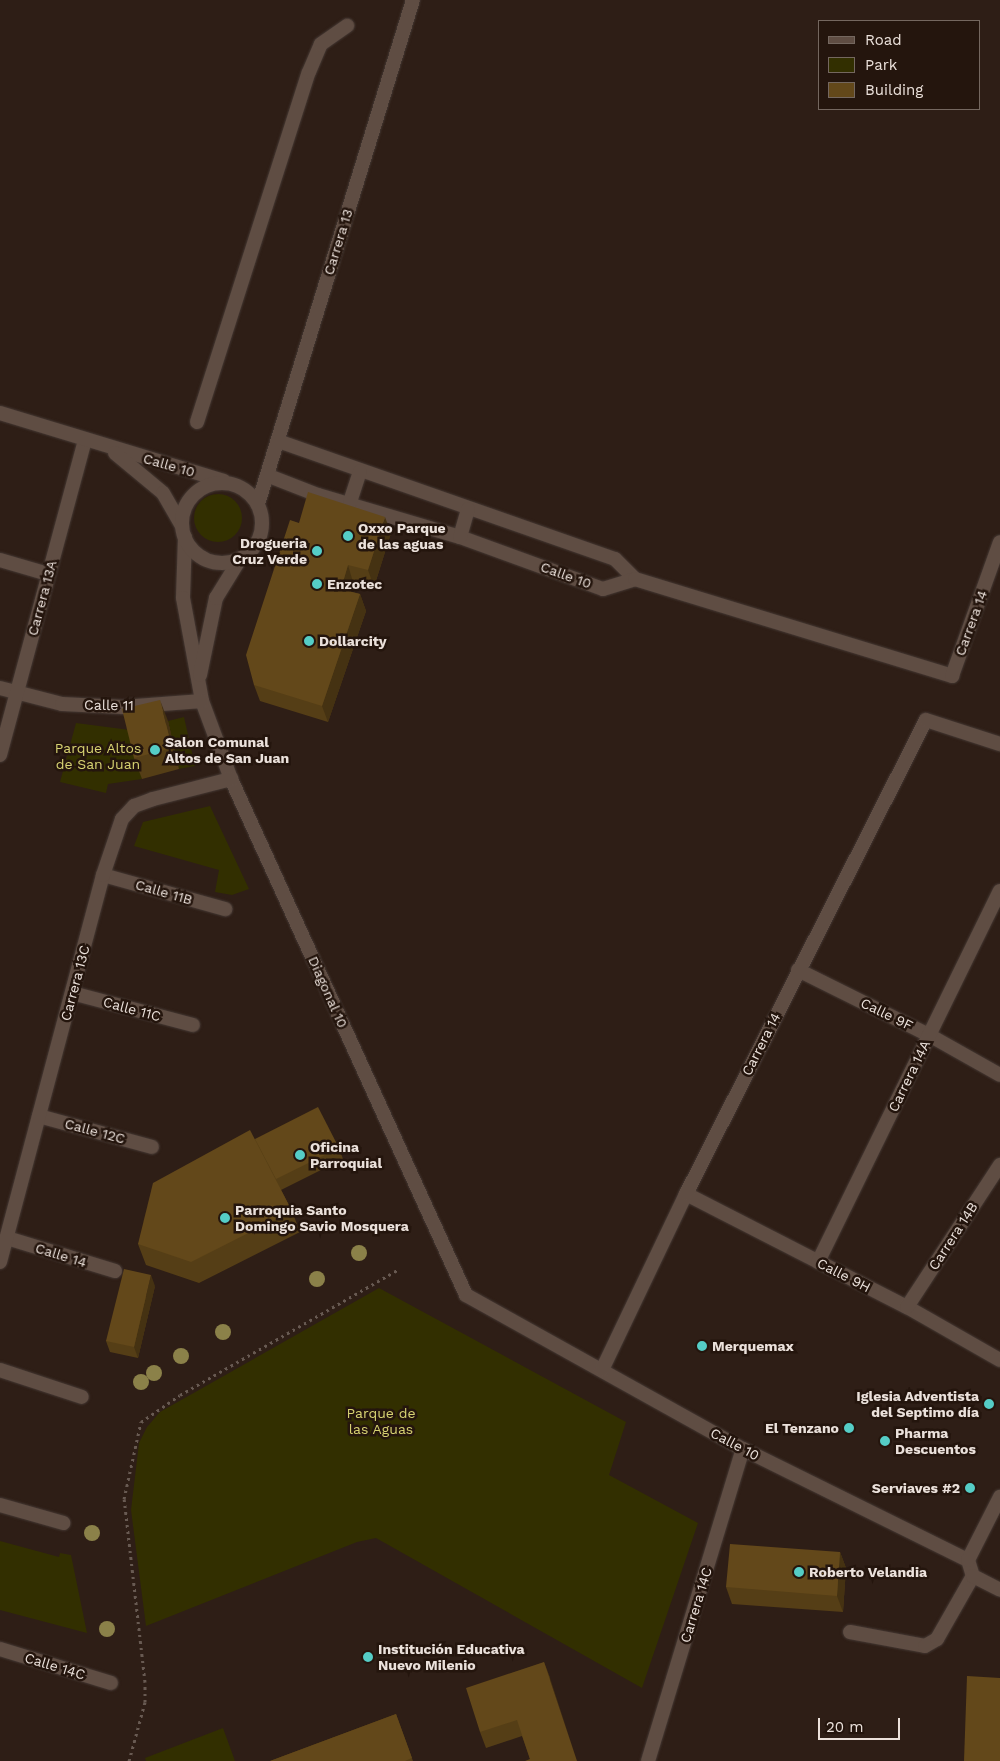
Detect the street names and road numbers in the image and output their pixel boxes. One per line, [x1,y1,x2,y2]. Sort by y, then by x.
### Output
street label: Carrera 13 [320,207,356,277]
street label: Calle 10 [141,450,197,480]
street label: Carrera 13A [24,558,60,638]
street label: Calle 10 [538,558,594,592]
street label: Carrera 14 [951,588,991,658]
street label: Calle 11 [84,696,134,714]
street label: Calle 11B [133,876,195,908]
street label: Carrera 13C [57,943,93,1023]
street label: Diagonal 10 [305,953,351,1031]
street label: Calle 11C [101,993,163,1025]
street label: Calle 9F [858,994,916,1034]
street label: Carrera 14 [738,1009,784,1079]
street label: Carrera 14A [884,1037,934,1115]
street label: Calle 12C [63,1115,127,1147]
street label: Carrera 14B [925,1199,981,1273]
street label: Calle 14 [33,1239,89,1271]
street label: Calle 9H [814,1254,874,1296]
street label: Calle 10 [708,1424,762,1464]
street label: Carrera 14C [676,1565,716,1645]
street label: Calle 14C [23,1649,87,1683]

